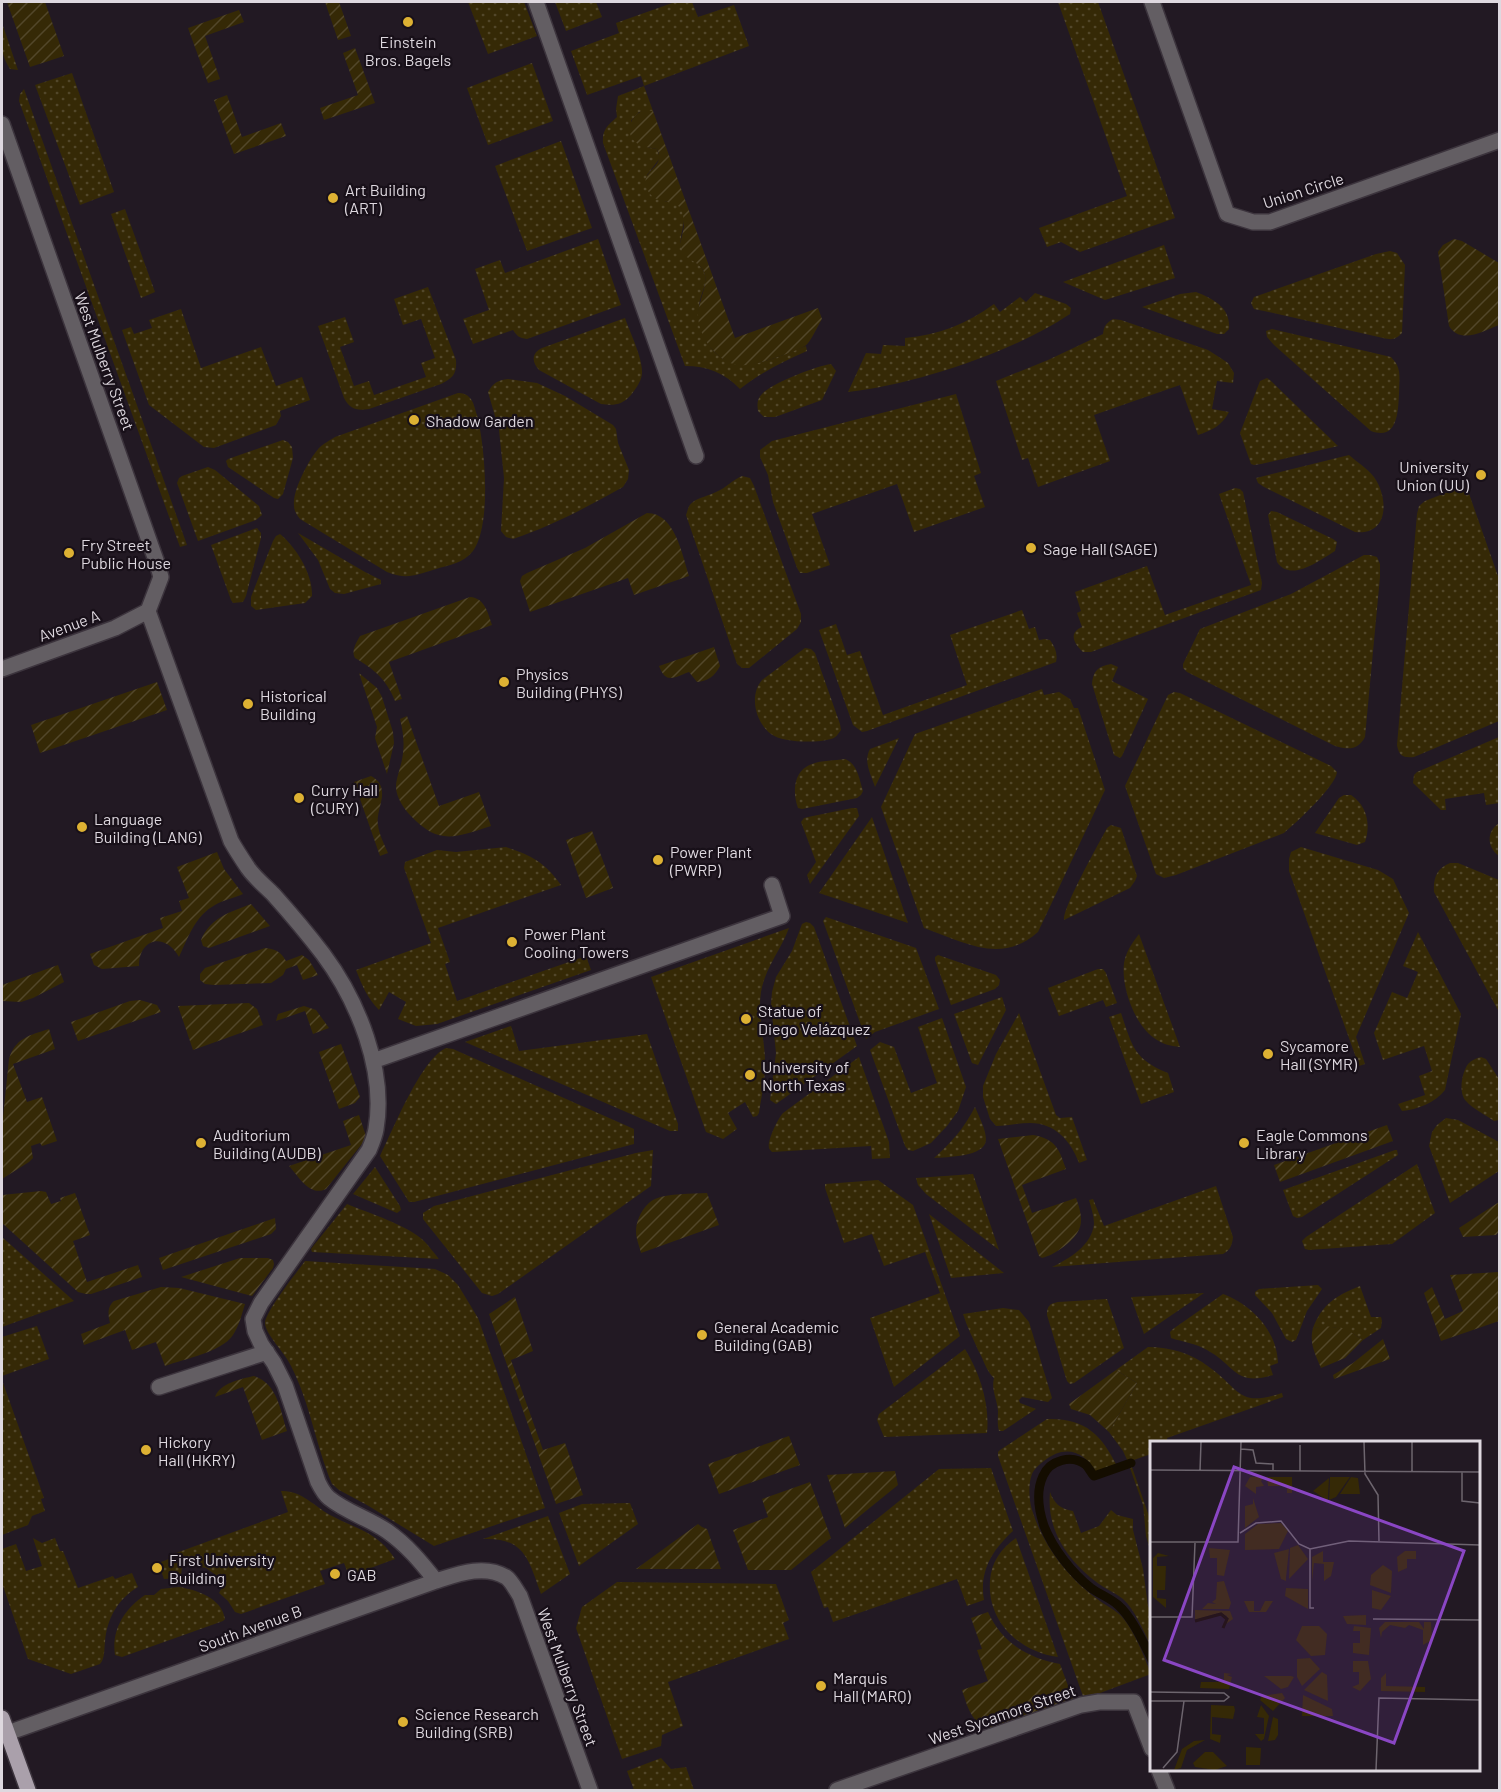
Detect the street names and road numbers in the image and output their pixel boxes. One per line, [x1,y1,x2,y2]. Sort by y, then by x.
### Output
street label: Union Circle [1260,168,1346,212]
street label: West Mulberry Street [71,289,139,433]
street label: Avenue A [36,605,102,645]
street label: South Avenue B [196,1601,304,1655]
street label: West Mulberry Street [534,1605,602,1749]
street label: West Sycamore Street [926,1680,1078,1748]

